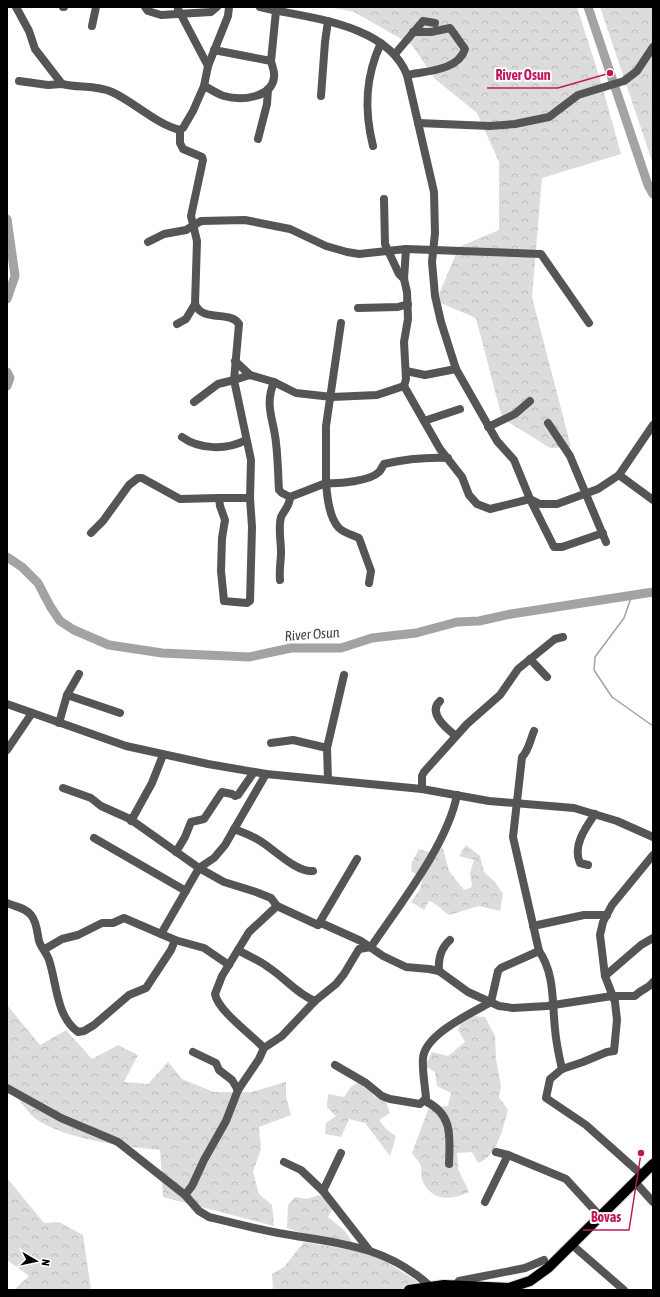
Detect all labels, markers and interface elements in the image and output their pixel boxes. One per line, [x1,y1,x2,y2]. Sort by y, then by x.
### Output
callout: River Osun [487,62,558,88]
text: River Osun [496,67,551,83]
water label: River Osun [284,624,340,644]
callout: Bovas [583,1204,629,1230]
text: Bovas [591,1209,621,1225]
north arrow [16,1241,56,1281]
text: N [39,1258,52,1267]

